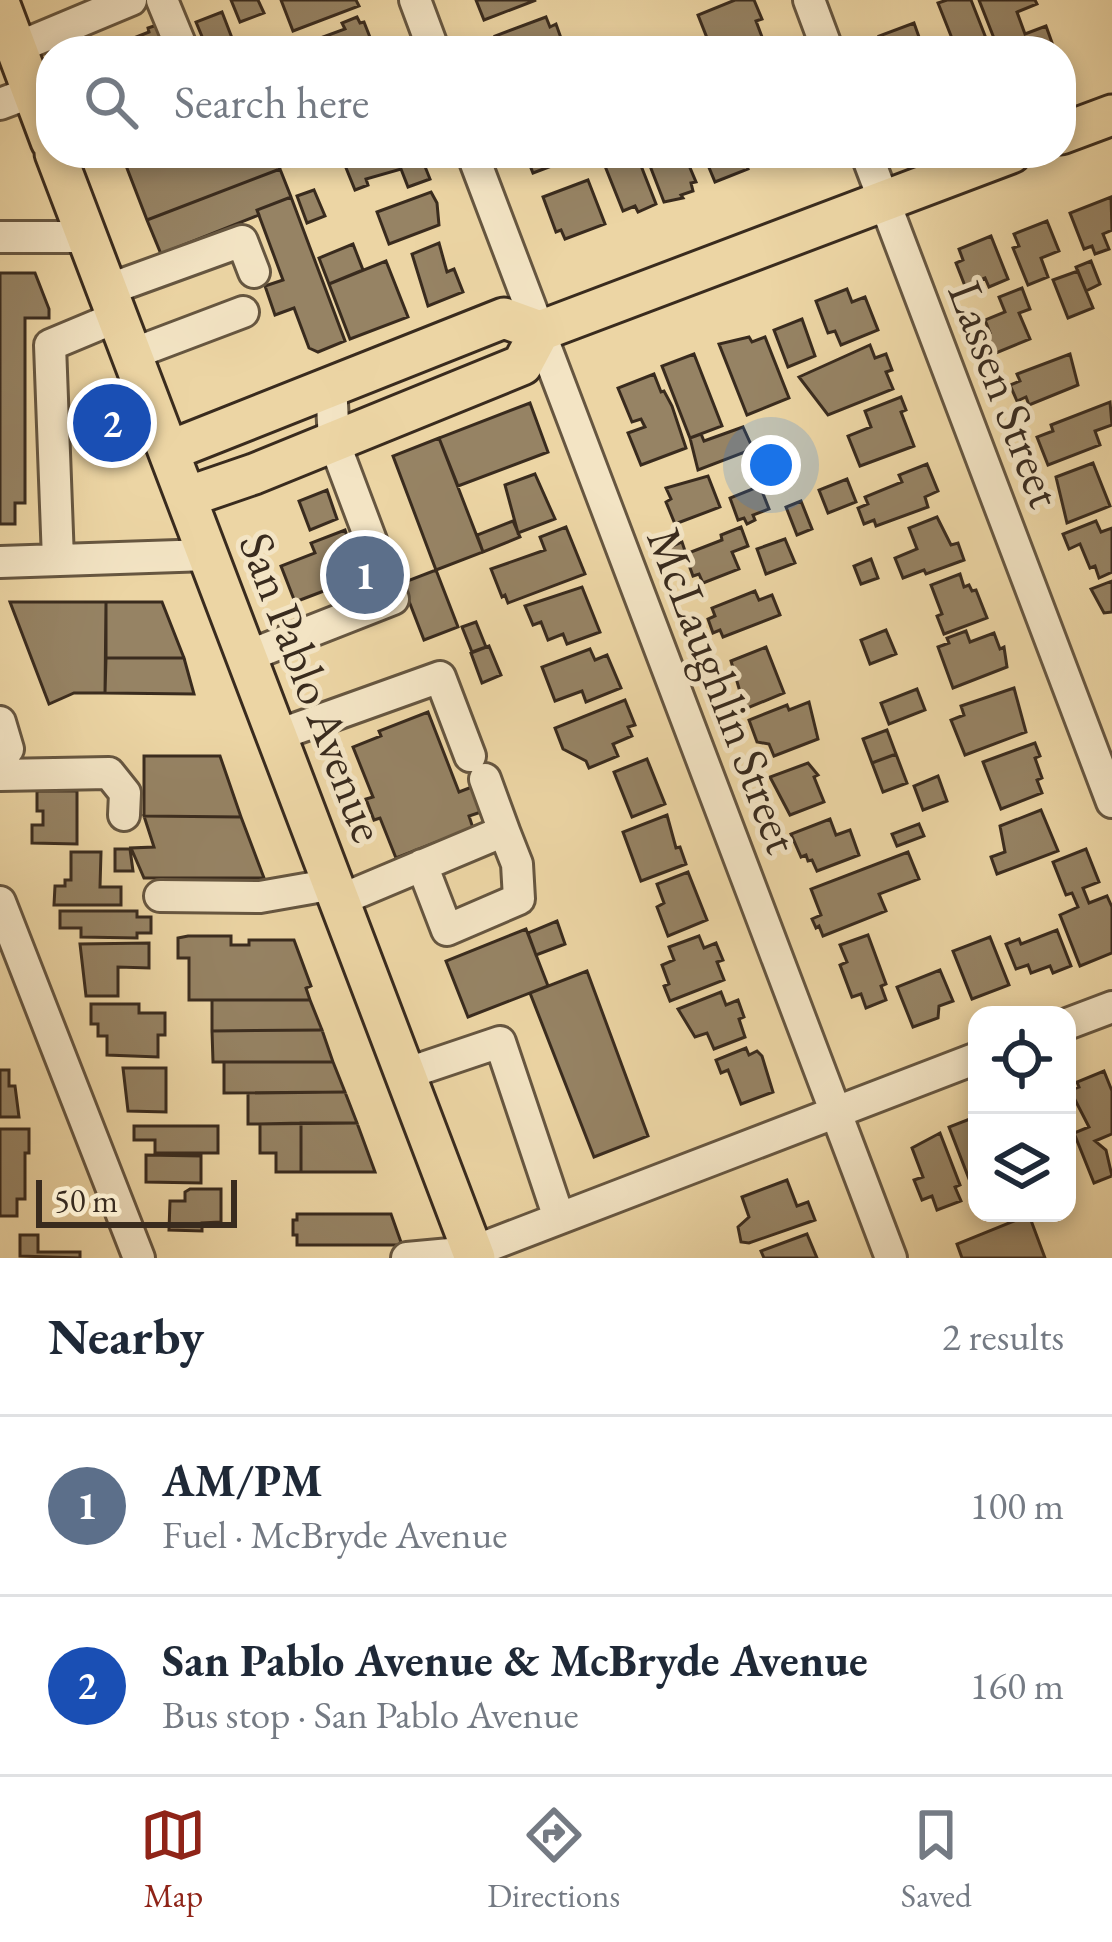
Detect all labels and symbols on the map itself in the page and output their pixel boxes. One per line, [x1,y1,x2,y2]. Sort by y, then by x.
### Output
street label: Lassen Street [935,272,1077,516]
pin: 2 [73,378,151,468]
your location [741,435,801,495]
street label: McLaughlin Street [633,519,815,861]
street label: San Pablo Avenue [226,524,400,850]
pin: 1 [326,530,404,620]
scale bar [36,1174,237,1227]

